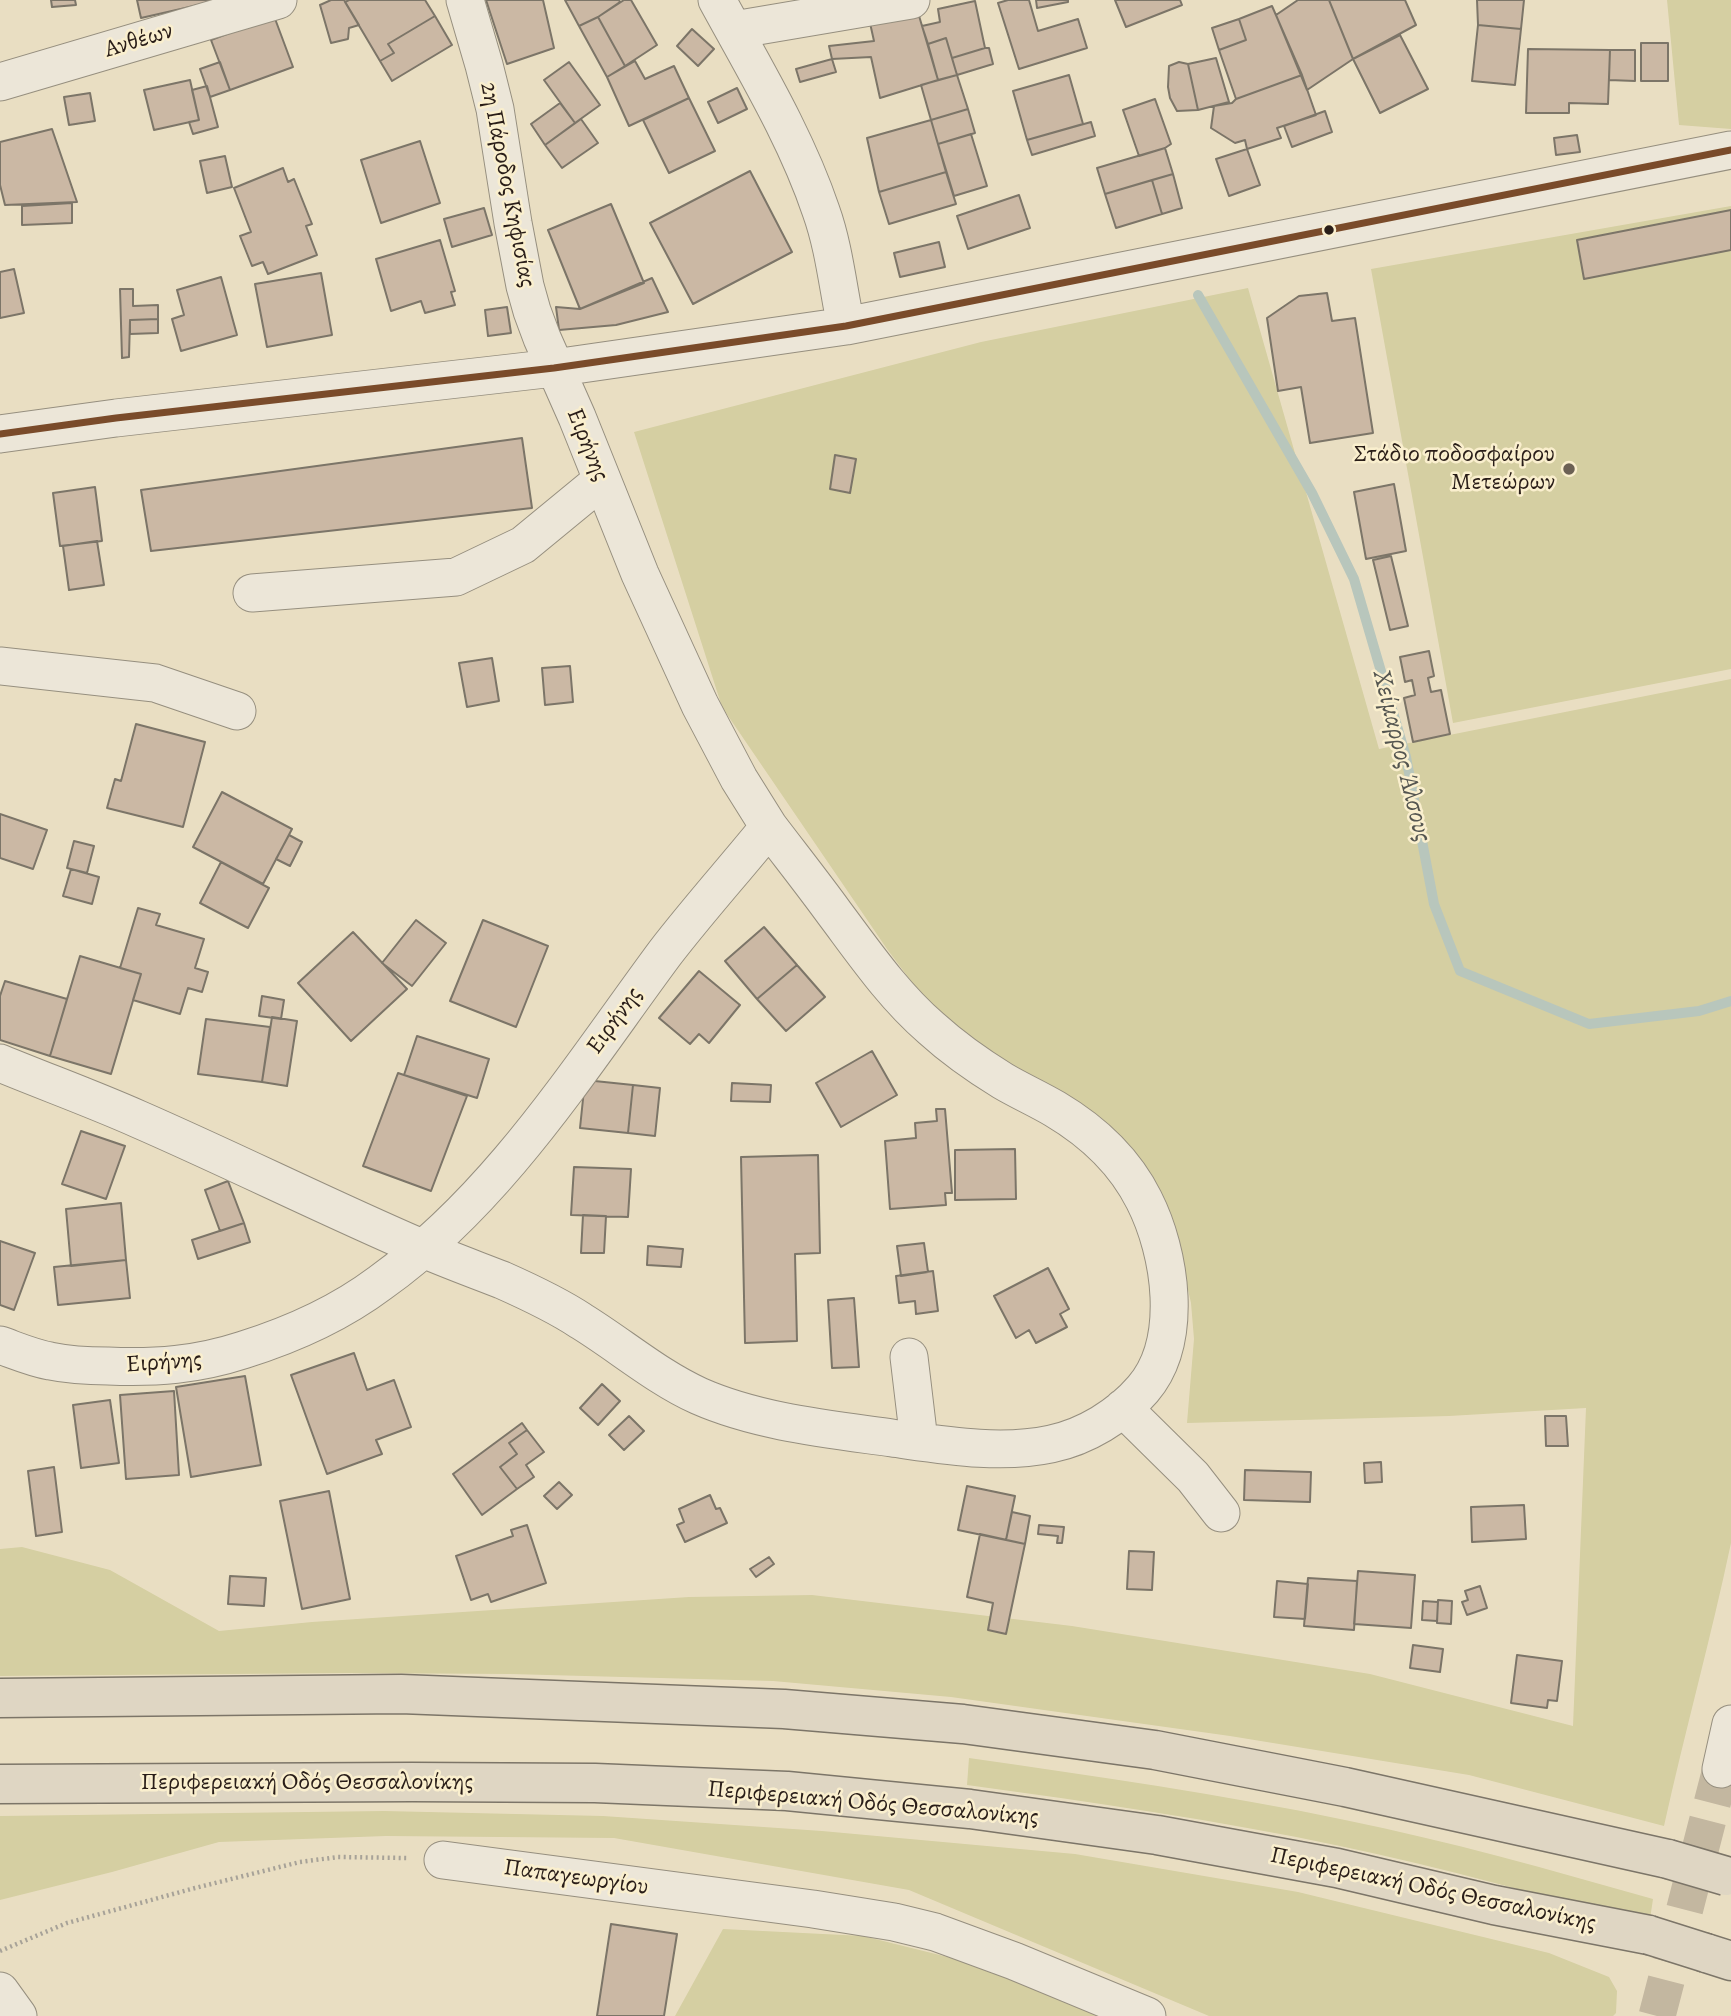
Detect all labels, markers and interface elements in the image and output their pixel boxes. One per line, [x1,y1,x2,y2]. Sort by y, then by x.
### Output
street label: Ανθέων [101,17,177,65]
street label: 2η Πάροδος Κηφισίας [473,80,541,290]
unlabelled marker [1322,223,1336,237]
street label: Ειρήνης [559,404,615,486]
place label: Στάδιο ποδοσφαίρου Μετεώρων [1354,441,1555,497]
marker: Στάδιο ποδοσφαίρου Μετεώρων [1561,461,1577,477]
water label: Χείμαρρος Άλσους [1365,667,1437,845]
street label: Ειρήνης [581,982,649,1060]
street label: Ειρήνης [125,1346,203,1380]
street label: Περιφερειακή Οδός Θεσσαλονίκης [141,1769,473,1797]
street label: Περιφερειακή Οδός Θεσσαλονίκης [706,1775,1040,1833]
street label: Περιφερειακή Οδός Θεσσαλονίκης [1267,1841,1599,1939]
street label: Παπαγεωργίου [502,1854,650,1902]

